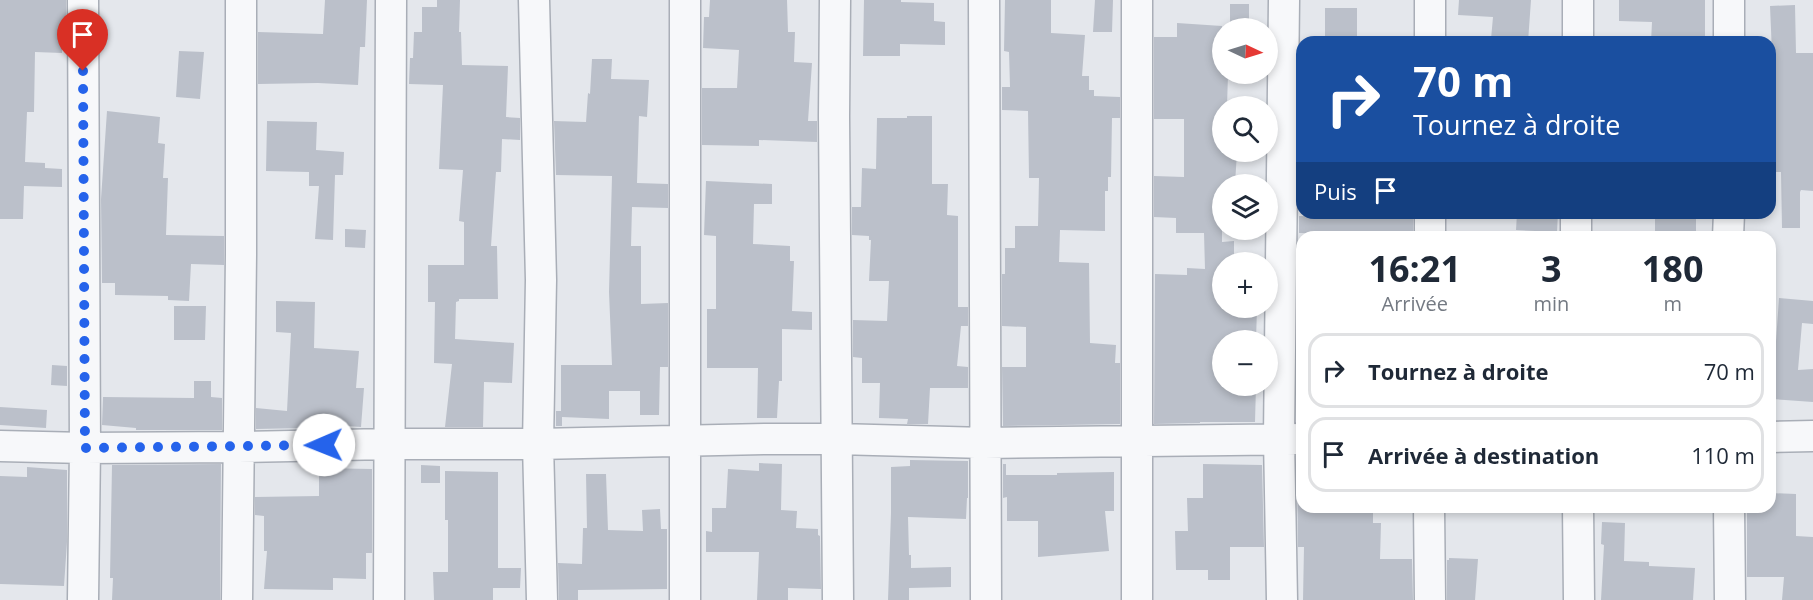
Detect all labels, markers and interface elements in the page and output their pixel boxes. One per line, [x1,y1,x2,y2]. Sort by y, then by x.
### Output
pin [57,9,108,71]
icon: arrive [66,18,99,51]
north arrow [1212,18,1278,84]
map controls [1212,18,1278,396]
text: 70 m [1413,52,1513,109]
icon: right [1314,60,1392,138]
button: search [1212,96,1278,162]
text: Tournez à droite [1413,106,1621,143]
button: layers [1212,174,1278,240]
icon: arrive [1369,174,1402,207]
text: Puis [1314,176,1357,206]
text: 16:21 [1368,244,1461,293]
text: 3 [1541,244,1562,293]
text: 180 [1642,244,1704,293]
button: + [1212,252,1278,318]
text: Arrivée [1381,290,1448,317]
text: min [1533,290,1569,317]
text: m [1663,290,1682,317]
button: − [1212,330,1278,396]
icon: right [1317,354,1350,387]
text: Tournez à droite [1368,356,1549,386]
text: 70 m [1704,356,1755,386]
position arrow [292,413,356,477]
icon: arrive [1317,438,1350,471]
text: Arrivée à destination [1368,440,1599,470]
text: 110 m [1691,440,1755,470]

